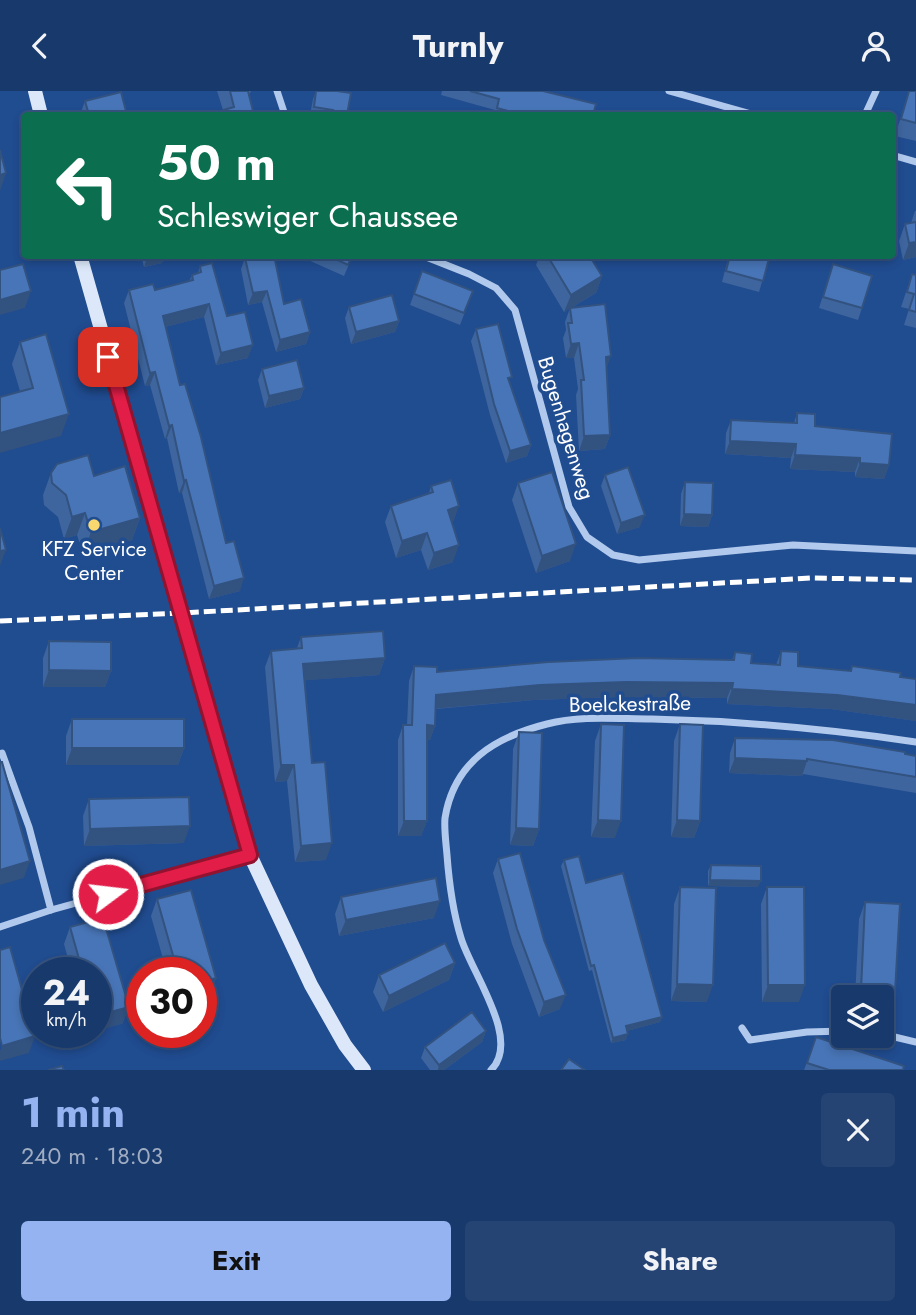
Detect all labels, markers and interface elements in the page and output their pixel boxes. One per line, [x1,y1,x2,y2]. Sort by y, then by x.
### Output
text: Turnly [413,23,503,69]
icon: back [21,27,59,65]
icon: person [857,27,895,65]
text: 50 m [157,128,276,198]
icon: left [42,140,133,231]
text: Schleswiger Chaussee [157,193,458,239]
pin [78,327,138,387]
icon: arrive [89,338,127,376]
street label: Bugenhagenweg [530,353,602,503]
marker: KFZ Service Center [86,517,102,533]
place label: KFZ Service Center [41,534,147,588]
street label: Boelckestraße [569,688,691,720]
position arrow [71,857,145,931]
speed limit sign: 30 [126,957,217,1048]
text: 24 [43,968,90,1018]
map controls [831,985,894,1048]
button: layers [831,985,894,1048]
text: km/h [46,1007,87,1033]
text: 1 min [21,1082,125,1143]
button: close [821,1093,895,1167]
text: 240 m · 18:03 [21,1139,163,1173]
button: Exit [21,1221,451,1301]
button: Share [465,1221,895,1301]

